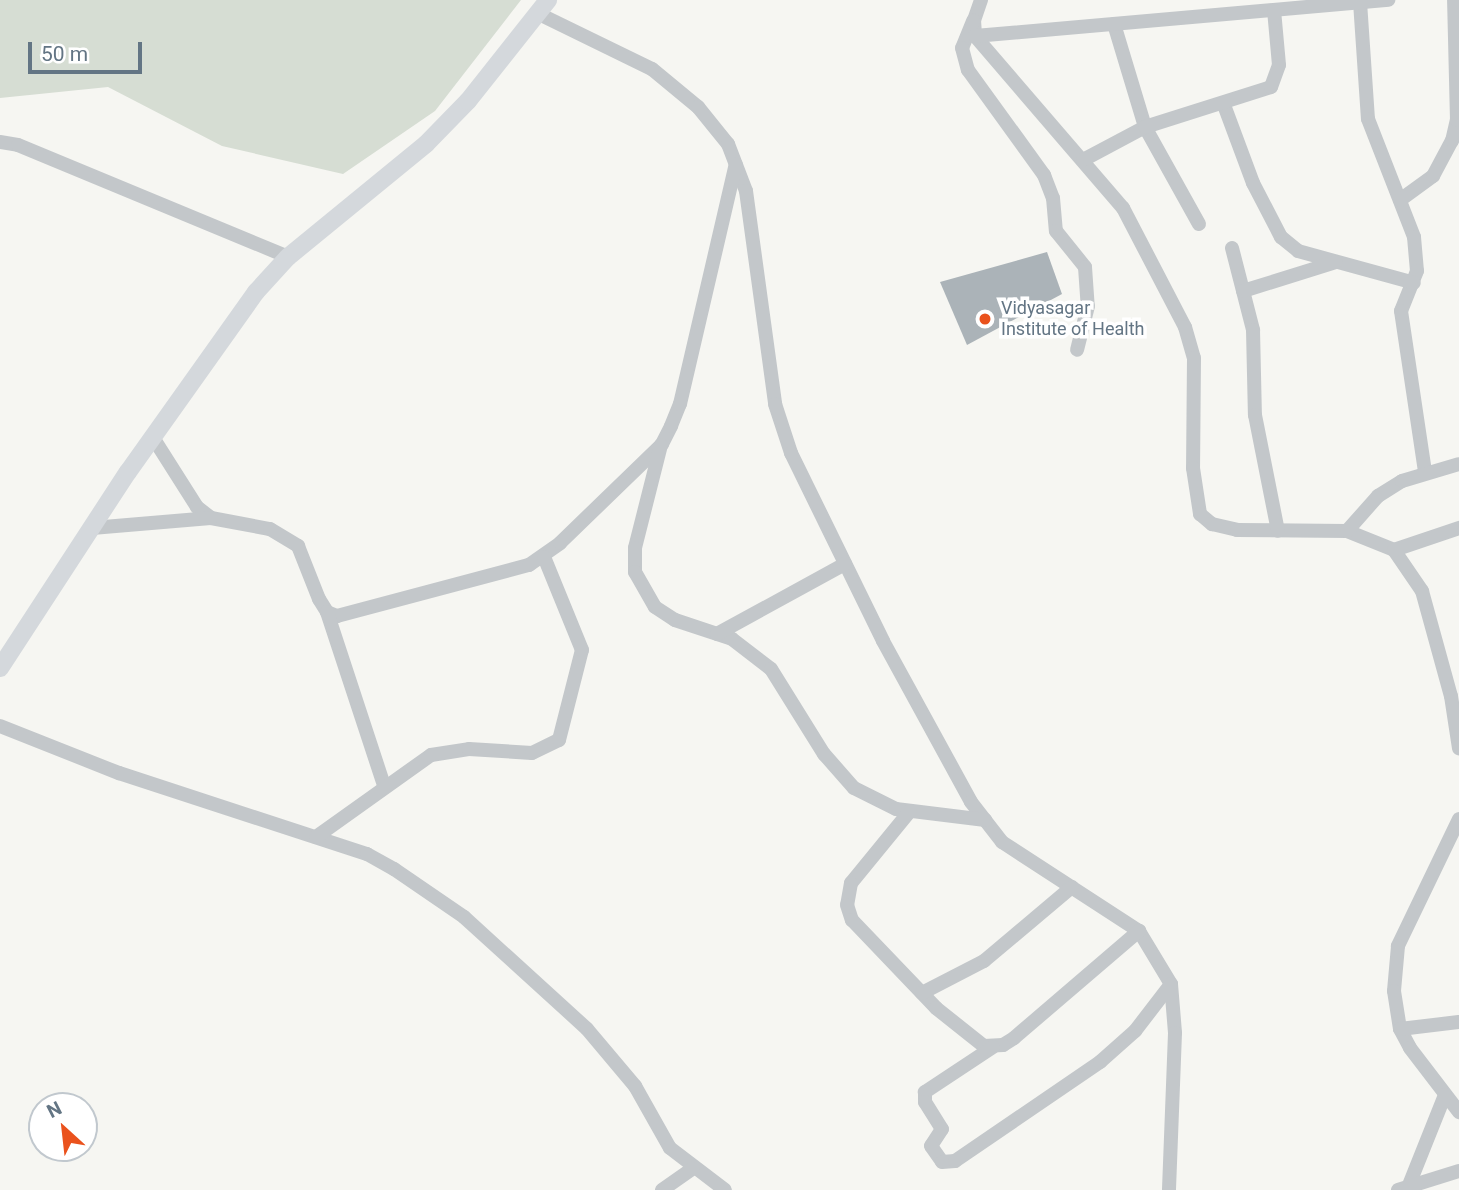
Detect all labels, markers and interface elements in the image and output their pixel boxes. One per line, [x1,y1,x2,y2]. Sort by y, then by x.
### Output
scale bar [32,28,145,72]
text: 50 m [41,42,88,66]
place label: Vidyasagar Institute of Health [1001,298,1144,340]
marker: Vidyasagar Institute of Health [975,309,995,329]
north arrow [28,1092,98,1162]
text: N [43,1096,65,1123]

